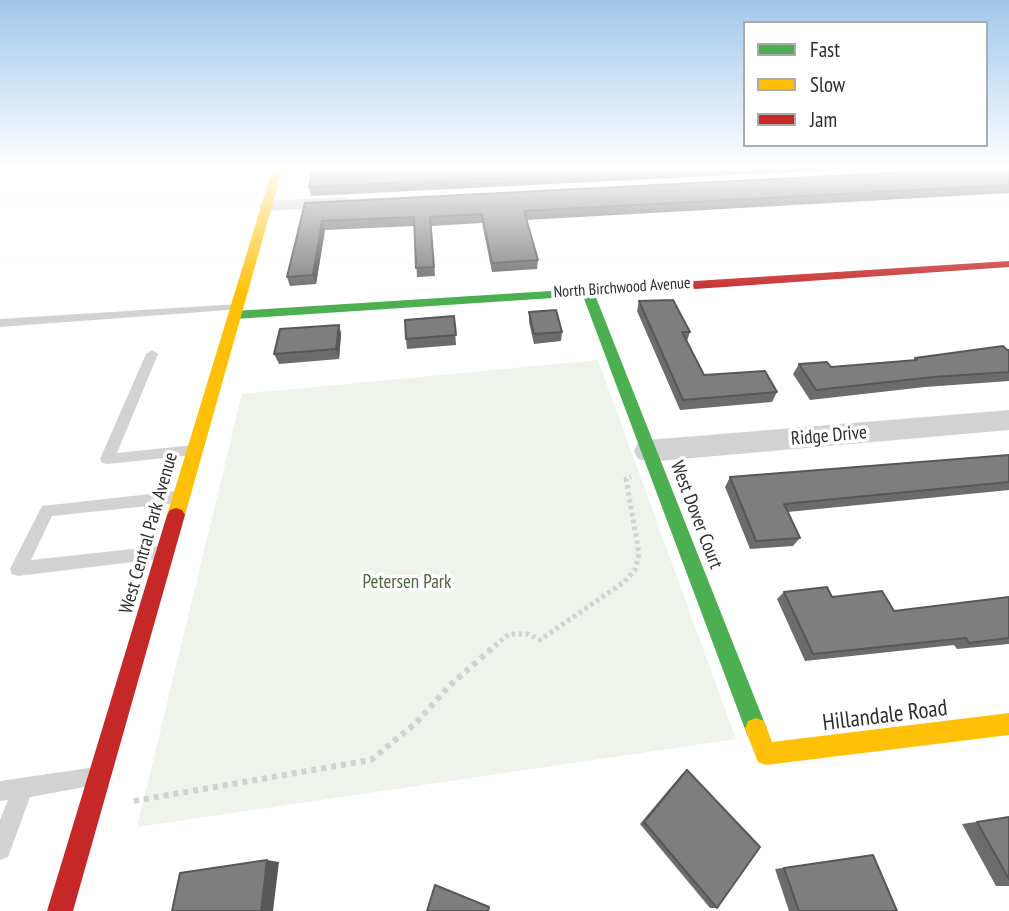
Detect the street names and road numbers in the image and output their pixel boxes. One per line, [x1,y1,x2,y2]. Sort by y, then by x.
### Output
street label: North Birchwood Avenue [553,274,691,302]
street label: Ridge Drive [790,421,868,451]
street label: West Central Park Avenue [115,450,183,616]
street label: West Dover Court [665,458,727,572]
street label: Hillandale Road [821,695,949,737]

